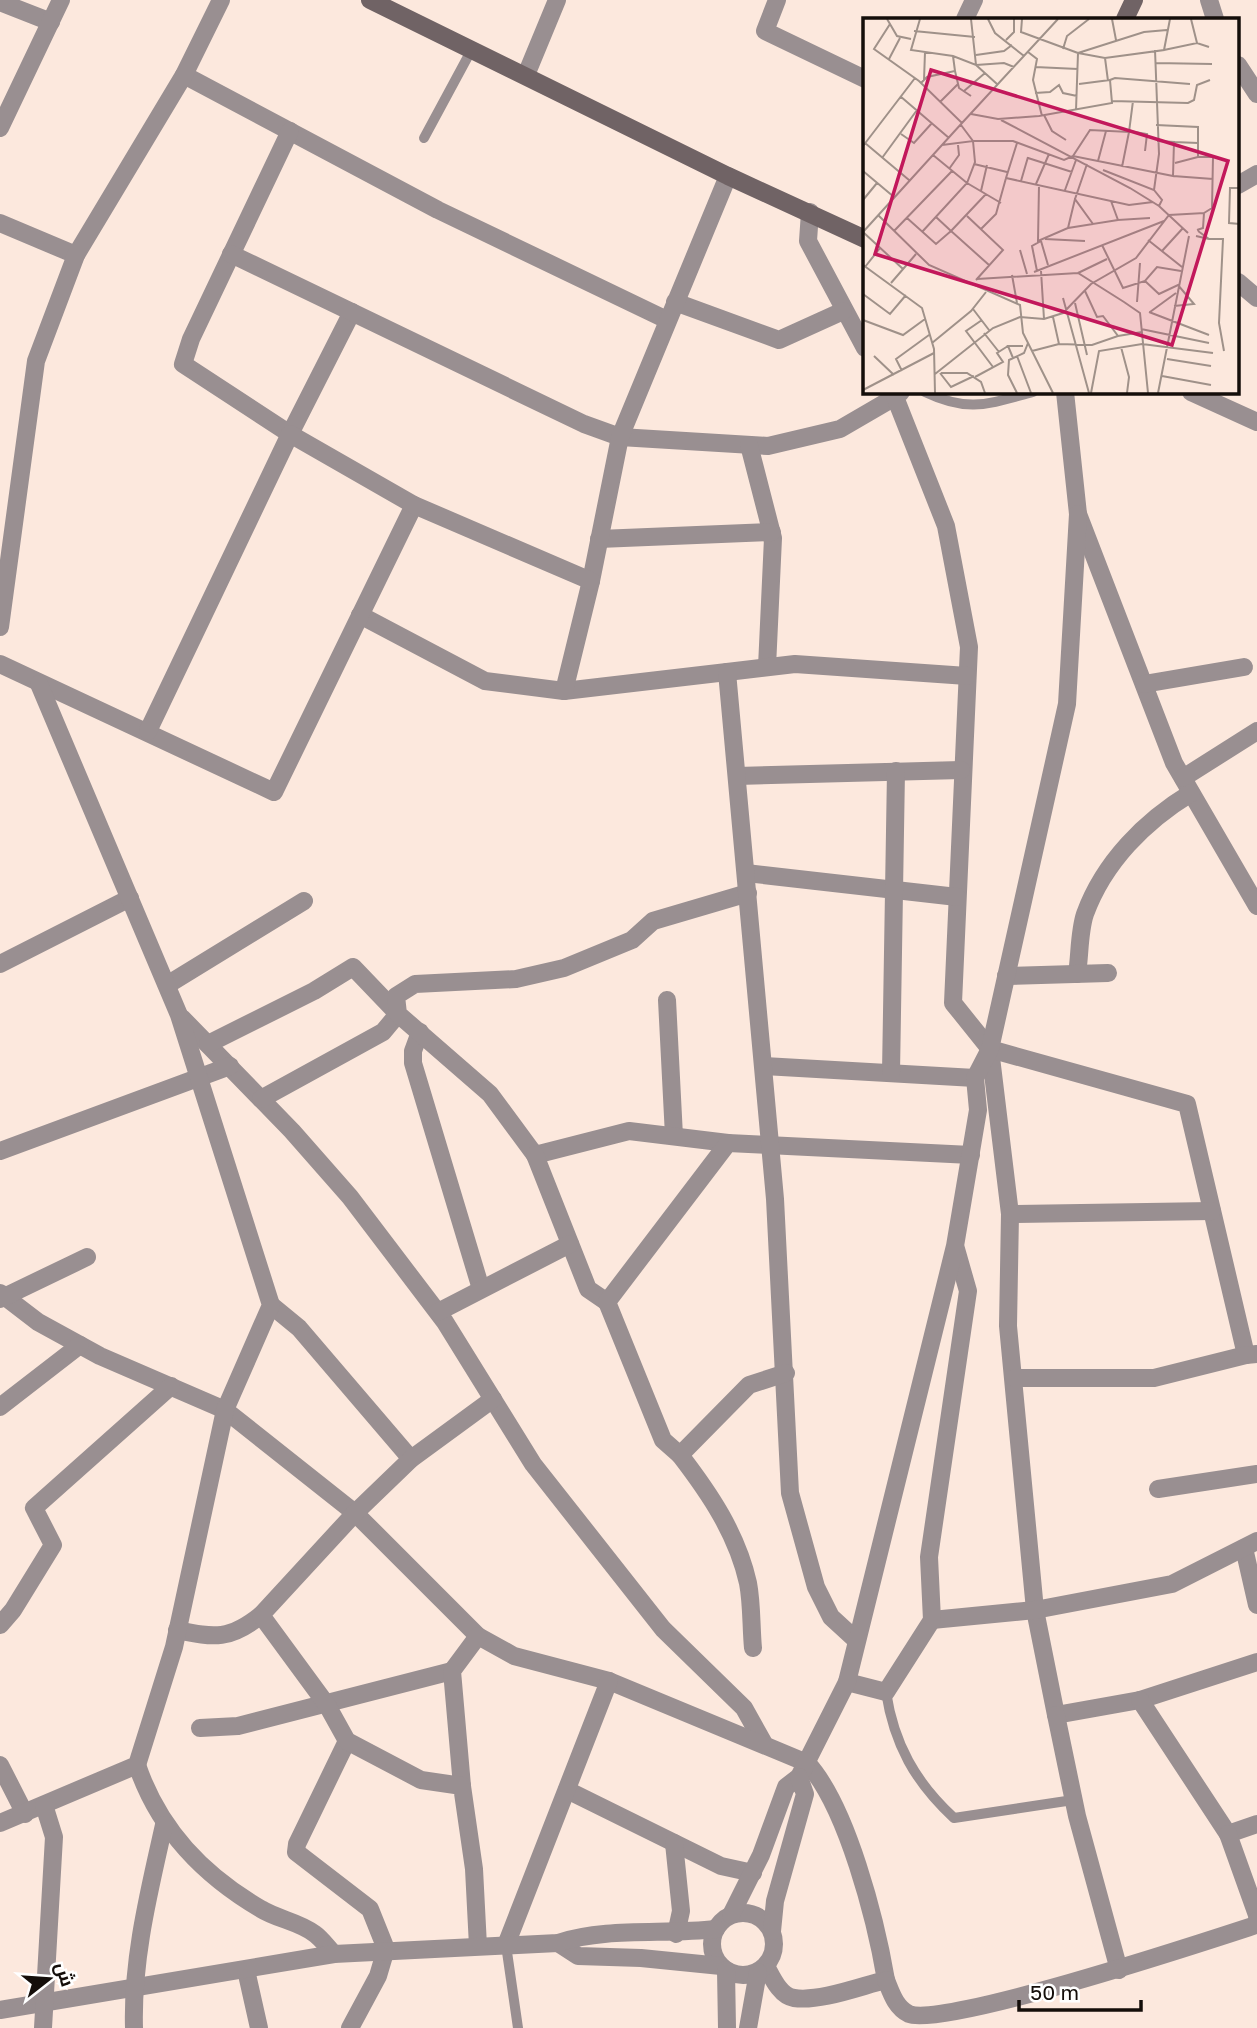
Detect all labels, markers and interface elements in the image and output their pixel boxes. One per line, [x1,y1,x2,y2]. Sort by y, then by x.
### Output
inset map [863,18,1240,394]
north arrow [14,1944,84,2014]
text: ش [50,1959,80,1989]
scale bar [1019,1968,1142,2012]
text: 50 m [1030,1979,1079,2005]

